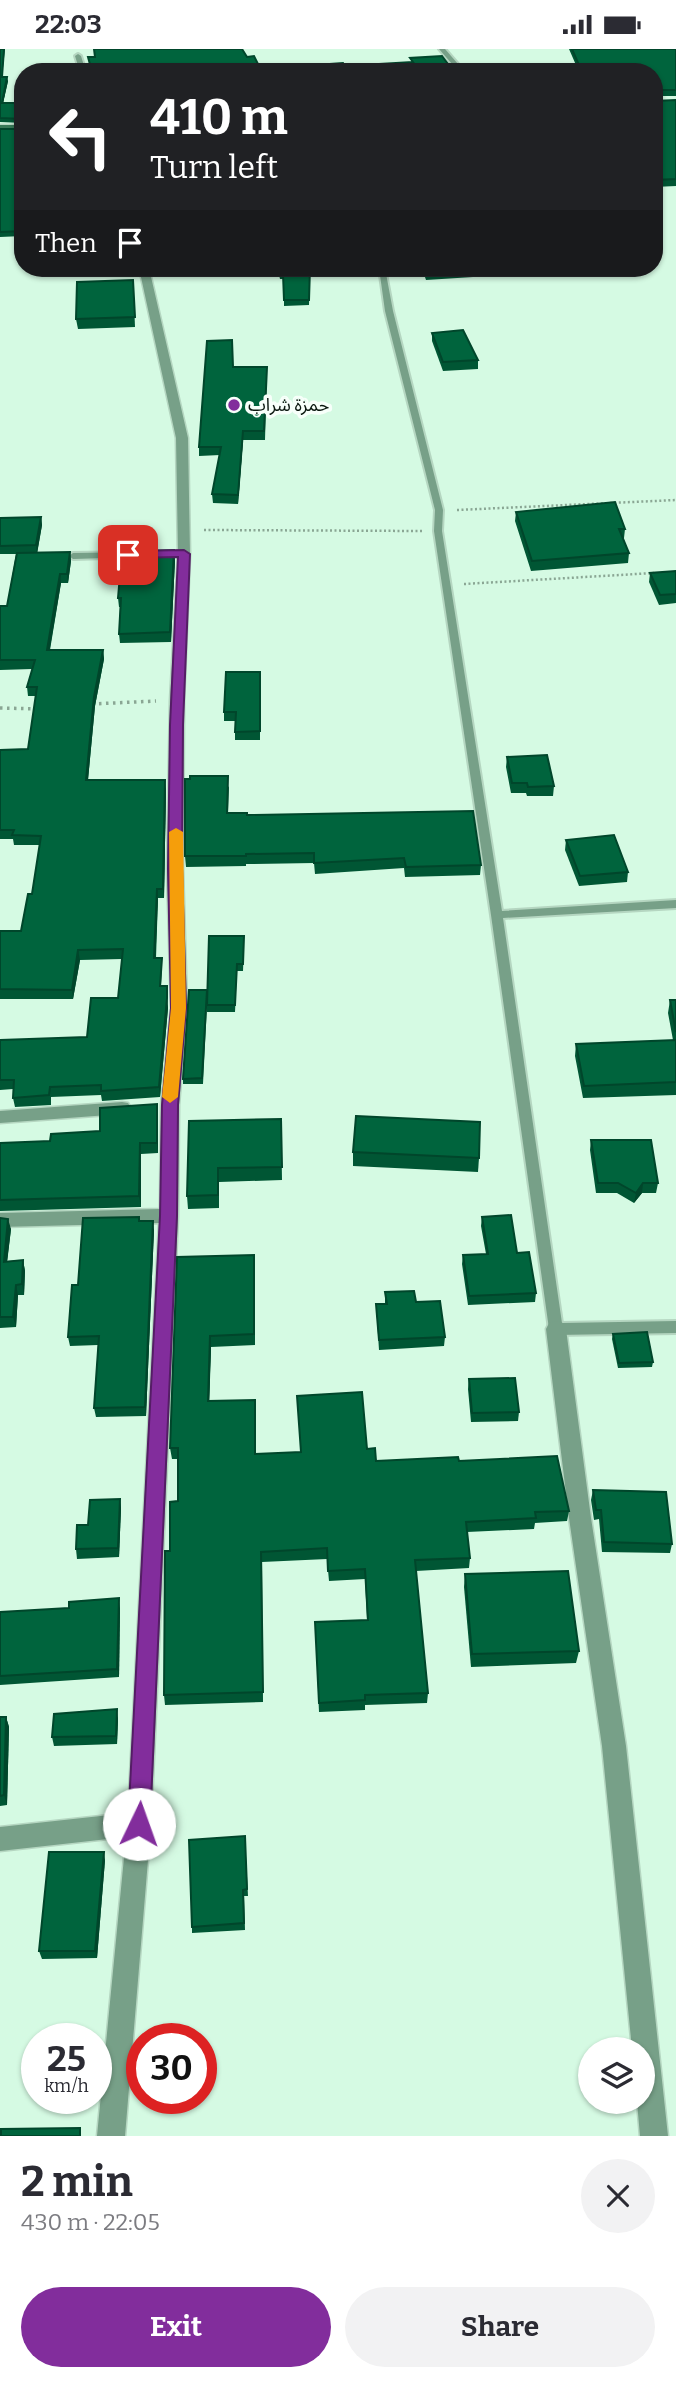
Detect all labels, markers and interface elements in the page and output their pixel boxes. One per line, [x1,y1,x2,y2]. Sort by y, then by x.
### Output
text: 22:03 [35,9,102,40]
text: 410 m [150,88,288,147]
icon: left [35,91,126,182]
text: Turn left [150,148,278,186]
icon: arrive [111,224,149,262]
text: Then [35,228,97,259]
place label: حمزة شراب [248,394,329,416]
marker: حمزة شراب [226,397,242,413]
pin [98,525,158,585]
icon: arrive [109,536,147,574]
position arrow [102,1787,176,1861]
speed limit sign: 30 [126,2023,217,2114]
map controls [578,2037,655,2114]
button: layers [578,2037,655,2114]
text: 25 [47,2038,86,2080]
text: km/h [44,2075,89,2097]
text: 2 min [21,2157,133,2207]
button: close [581,2159,655,2233]
text: 430 m · 22:05 [21,2208,160,2236]
button: Exit [21,2287,331,2367]
button: Share [345,2287,655,2367]

